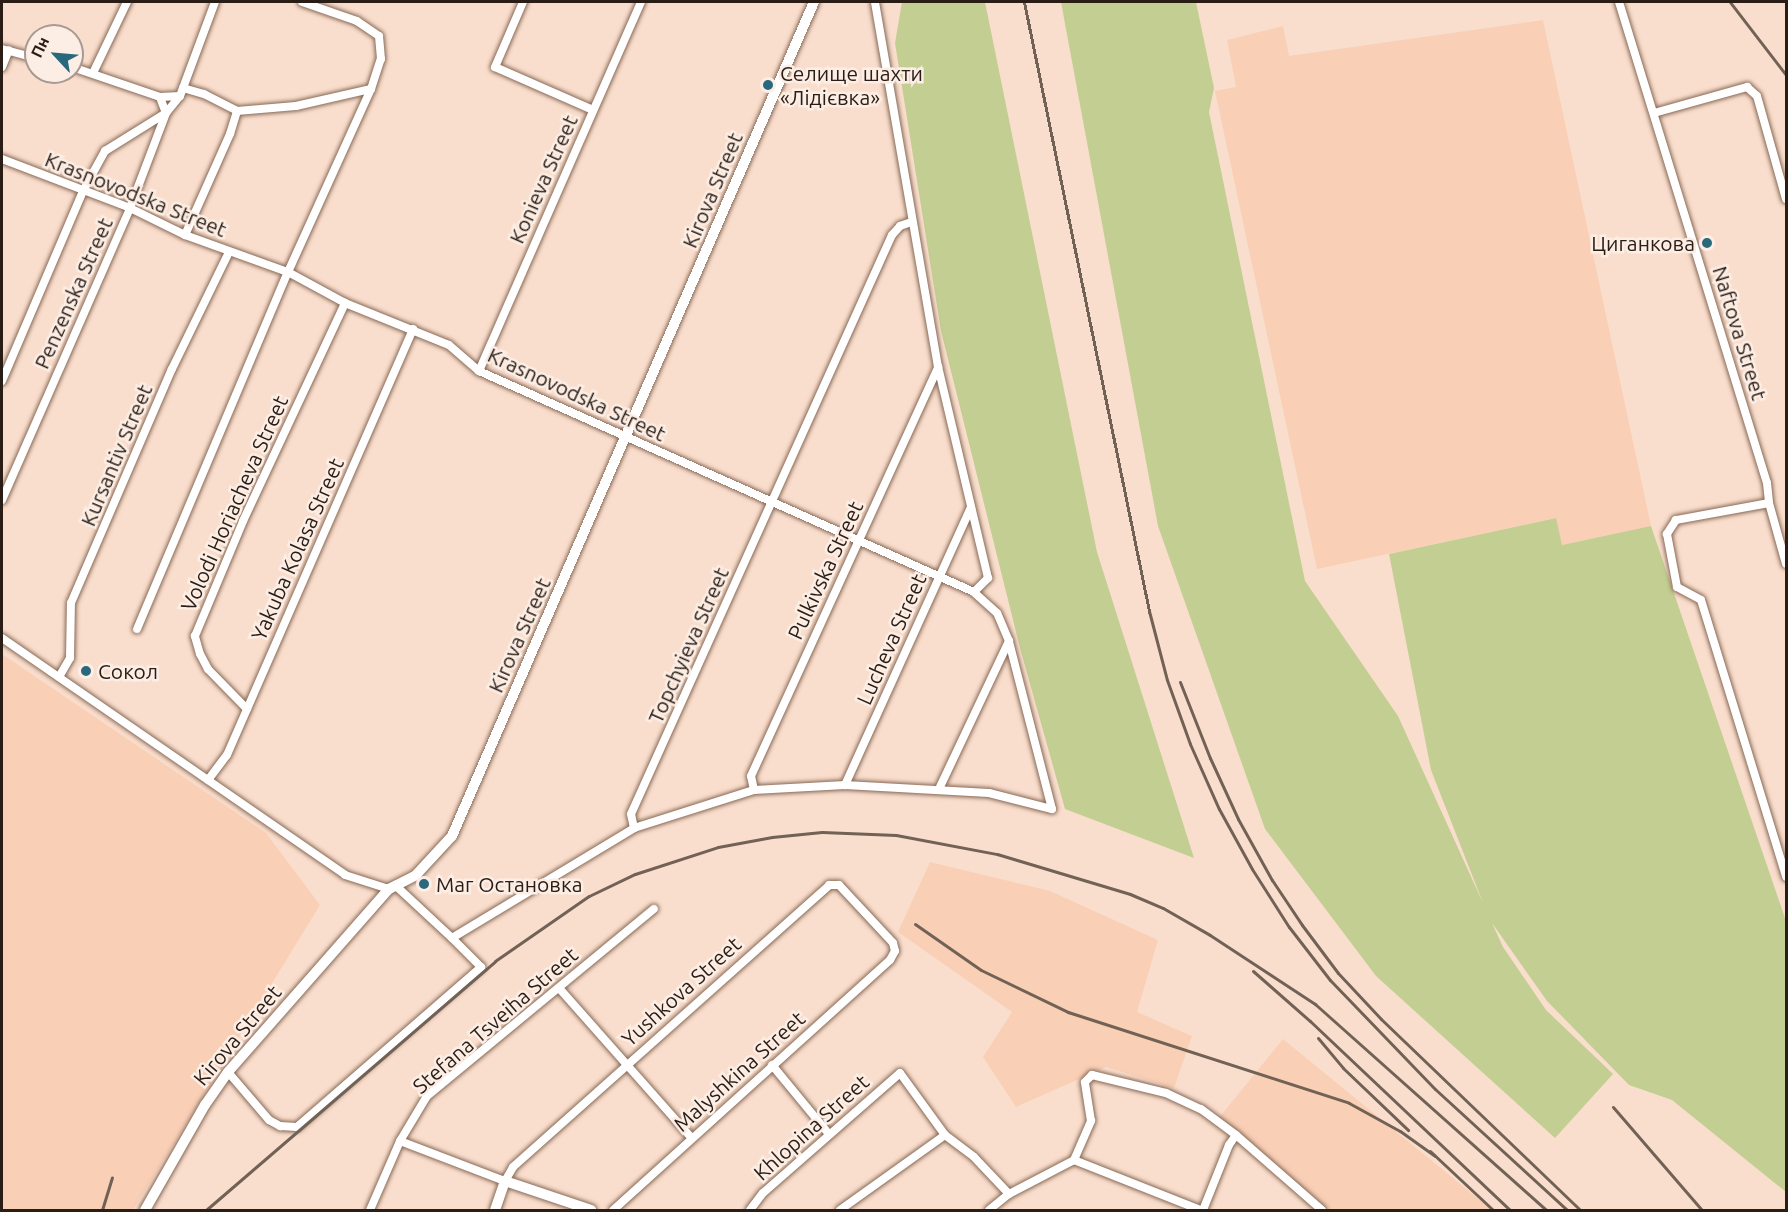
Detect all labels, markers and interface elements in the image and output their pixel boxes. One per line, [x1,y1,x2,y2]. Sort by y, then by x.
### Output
north arrow [24,24,84,84]
text: Пн [27,34,52,60]
place label: Селище шахти «Лідієвка» [780,60,923,110]
marker: Селище шахти «Лідієвка» [761,78,775,92]
street label: Konieva Street [503,111,583,247]
street label: Kirova Street [676,128,748,252]
street label: Krasnovodska Street [42,146,230,242]
street label: Penzenska Street [28,214,118,372]
place label: Циганкова [1591,230,1695,256]
marker: Циганкова [1700,236,1714,250]
street label: Naftova Street [1708,263,1772,403]
street label: Krasnovodska Street [484,342,670,446]
street label: Kursantiv Street [75,380,157,530]
street label: Volodi Horiacheva Street [175,391,293,615]
street label: Yakuba Kolasa Street [245,454,349,644]
street label: Pulkivska Street [782,497,868,643]
street label: Topchyieva Street [642,563,734,727]
street label: Lucheva Street [851,570,931,708]
street label: Kirova Street [482,574,556,696]
place label: Сокол [98,658,158,684]
marker: Сокол [79,664,93,678]
place label: Маг Остановка [436,871,582,897]
marker: Маг Остановка [417,877,431,891]
street label: Yushkova Street [616,931,746,1051]
street label: Stefana Tsveiha Street [407,942,583,1098]
street label: Kirova Street [188,980,286,1090]
street label: Malyshkina Street [668,1006,810,1136]
street label: Khlopina Street [748,1069,874,1185]

